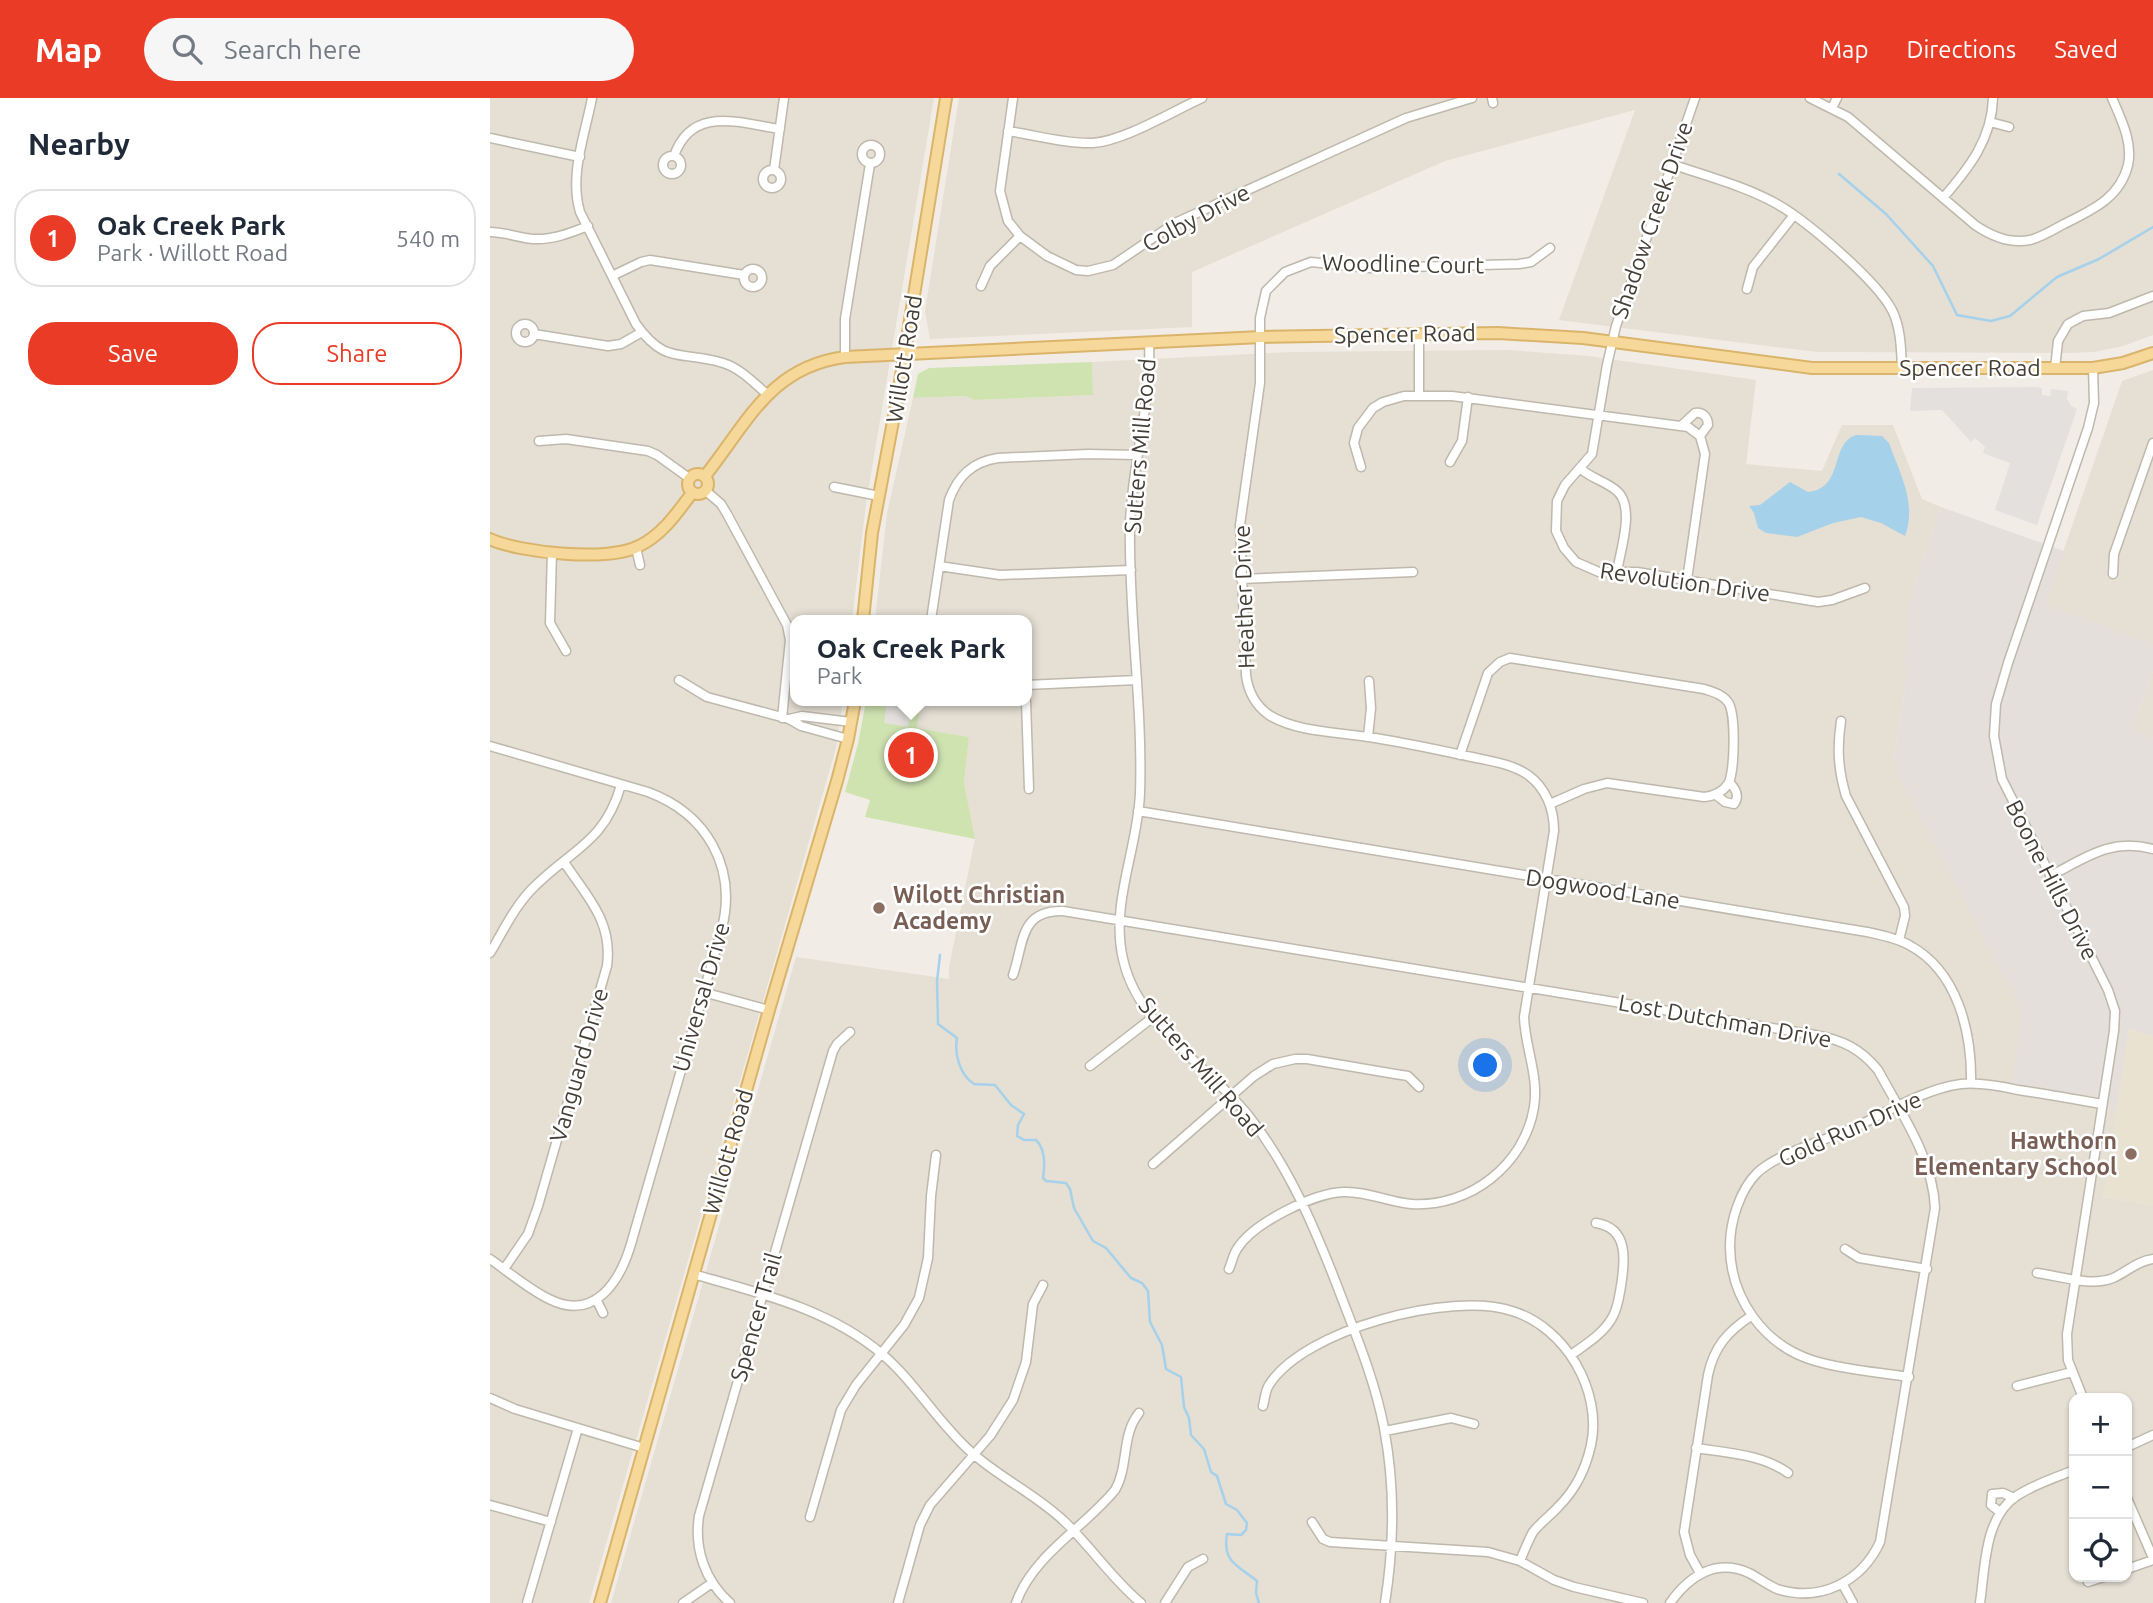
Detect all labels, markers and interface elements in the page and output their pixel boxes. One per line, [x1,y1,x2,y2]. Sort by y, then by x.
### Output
search box [144,18,634,81]
icon: search [168,30,206,68]
text: Map [35,31,102,68]
text: Search here [224,35,362,64]
text: Map [1821,36,1868,63]
text: Directions [1906,36,2016,63]
text: Saved [2054,36,2118,63]
street label: Shadow Creek Drive [1606,118,1697,322]
text: Nearby [28,127,130,161]
street label: Colby Drive [1138,179,1254,256]
text: Oak Creek Park [97,211,286,240]
text: 1 [47,226,59,251]
text: 540 m [396,226,460,251]
text: Park · Willott Road [97,240,288,265]
street label: Woodline Court [1322,250,1484,277]
street label: Willott Road [881,293,926,425]
street label: Spencer Road [1334,320,1476,347]
button: Save [28,322,238,385]
button: Share [252,322,462,385]
street label: Spencer Road [1899,355,2041,380]
street label: Sutters Mill Road [1119,357,1160,535]
street label: Heather Drive [1228,525,1259,669]
street label: Revolution Drive [1598,557,1772,606]
popup [790,615,1032,706]
text: Oak Creek Park [817,634,1005,663]
text: Park [817,663,862,688]
pin: 1 [888,729,934,781]
street label: Boone Hills Drive [2001,796,2104,964]
street label: Dogwood Lane [1524,864,1682,913]
place label: Wilott Christian Academy [893,882,1065,933]
marker: Wilott Christian Academy [871,900,887,916]
street label: Universal Drive [667,919,734,1075]
street label: Vanguard Drive [545,985,612,1145]
street label: Lost Dutchman Drive [1617,989,1834,1052]
street label: Sutters Mill Road [1134,992,1268,1141]
your location [1468,1048,1502,1082]
street label: Willott Road [698,1086,757,1217]
street label: Gold Run Drive [1775,1086,1925,1171]
place label: Hawthorn Elementary School [1914,1128,2117,1179]
marker: Hawthorn Elementary School [2123,1146,2139,1162]
street label: Spencer Trail [725,1250,786,1384]
map controls [2069,1393,2132,1582]
button: + [2069,1393,2132,1456]
button: − [2069,1456,2132,1519]
button: locate [2069,1519,2132,1582]

